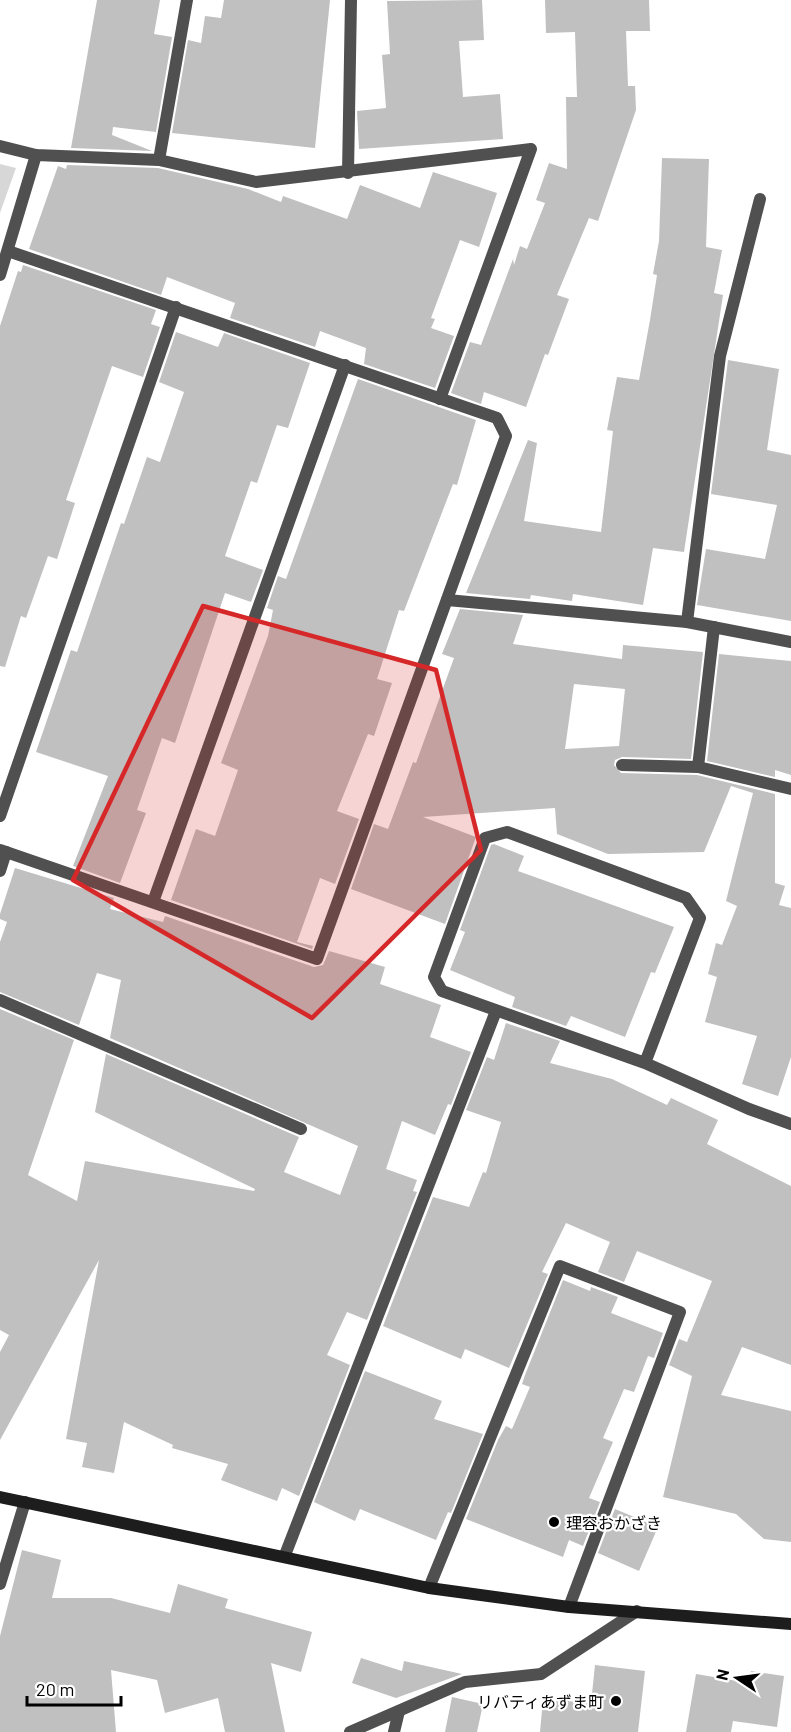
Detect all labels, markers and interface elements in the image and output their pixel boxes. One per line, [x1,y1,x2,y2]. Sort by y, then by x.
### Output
place label: 理容おかざき [566,1513,662,1532]
marker: 理容おかざき [547,1515,561,1529]
north arrow [707,1648,767,1708]
text: N [711,1667,732,1682]
scale bar [27,1669,122,1707]
text: 20 m [36,1678,74,1700]
place label: リバティあずま町 [477,1692,604,1711]
marker: リバティあずま町 [609,1694,623,1708]

